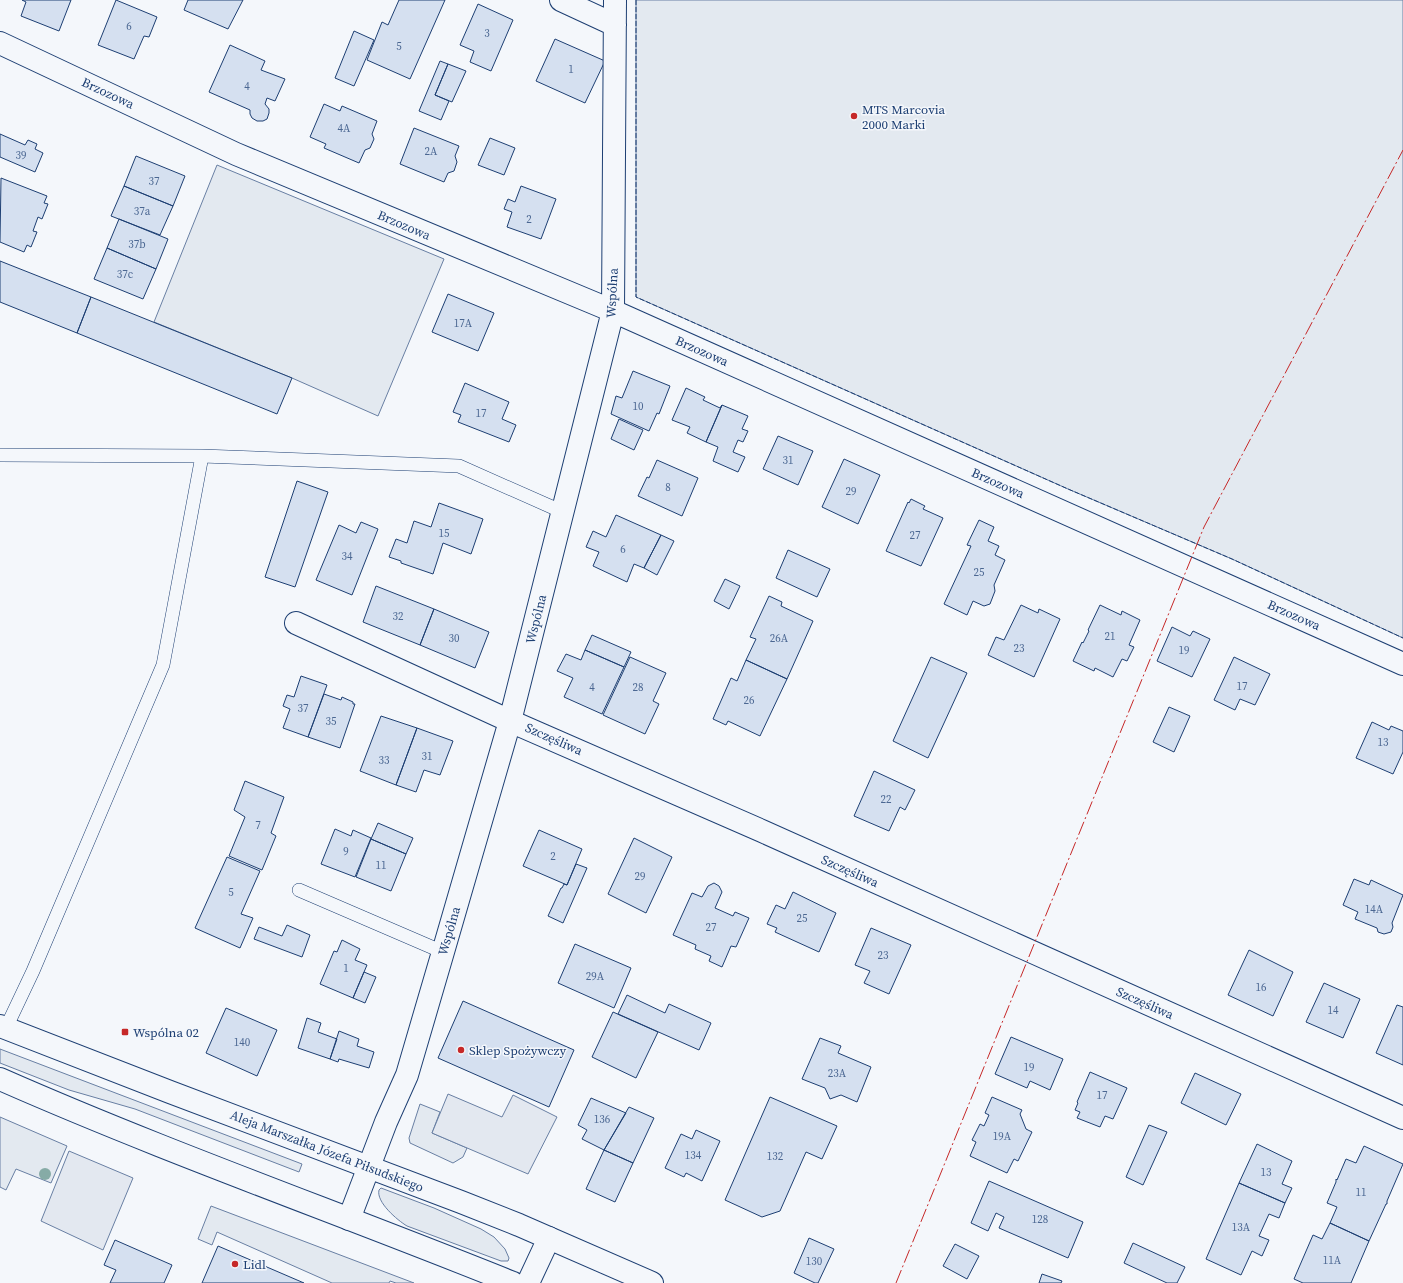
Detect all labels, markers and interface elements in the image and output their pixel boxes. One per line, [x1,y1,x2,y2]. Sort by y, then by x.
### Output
house number: 6 [126,19,132,34]
house number: 3 [484,26,490,41]
house number: 5 [396,39,402,54]
house number: 1 [568,62,574,77]
street label: Brzozowa [79,73,137,113]
house number: 4 [244,79,250,94]
place label: MTS Marcovia 2000 Marki [862,101,946,133]
marker: MTS Marcovia 2000 Marki [849,111,859,121]
house number: 4A [338,121,351,136]
house number: 2A [425,144,438,159]
house number: 39 [16,148,27,163]
house number: 37 [149,174,160,189]
house number: 37a [134,204,151,219]
street label: Brzozowa [375,206,434,244]
house number: 2 [526,212,532,227]
house number: 37b [128,237,146,252]
house number: 37c [117,267,134,282]
street label: Wspólna [602,267,622,318]
house number: 17A [454,316,473,331]
street label: Brzozowa [673,332,731,370]
house number: 10 [633,399,644,414]
house number: 17 [476,406,487,421]
house number: 31 [783,453,794,468]
street label: Brzozowa [969,464,1027,502]
house number: 8 [665,480,671,495]
house number: 29 [846,484,857,499]
house number: 15 [439,526,450,541]
house number: 27 [910,528,921,543]
house number: 6 [620,542,626,557]
house number: 34 [342,549,353,564]
house number: 25 [974,565,985,580]
street label: Wspólna [522,592,550,645]
street label: Brzozowa [1265,596,1323,634]
house number: 32 [393,609,404,624]
house number: 21 [1105,629,1116,644]
house number: 30 [449,631,460,646]
house number: 26A [770,631,789,646]
house number: 23 [1014,641,1025,656]
house number: 19 [1179,643,1190,658]
house number: 17 [1237,679,1248,694]
house number: 4 [589,680,595,695]
house number: 28 [633,680,644,695]
house number: 26 [744,693,755,708]
house number: 37 [298,701,309,716]
house number: 35 [326,714,337,729]
street label: Szczęśliwa [523,719,586,759]
house number: 13 [1378,735,1389,750]
house number: 31 [422,749,433,764]
house number: 33 [379,753,390,768]
house number: 22 [881,792,892,807]
house number: 7 [255,818,261,833]
house number: 9 [343,844,349,859]
house number: 2 [550,849,556,864]
street label: Szczęśliwa [819,851,882,891]
house number: 11 [376,858,387,873]
house number: 29 [635,869,646,884]
house number: 5 [228,885,234,900]
house number: 14A [1365,902,1384,917]
street label: Wspólna [434,904,464,957]
house number: 25 [797,911,808,926]
house number: 27 [706,920,717,935]
house number: 23 [878,948,889,963]
house number: 1 [343,961,349,976]
house number: 29A [586,969,605,984]
house number: 16 [1256,980,1267,995]
street label: Szczęśliwa [1114,983,1177,1023]
house number: 14 [1328,1003,1339,1018]
place label: Wspólna 02 [133,1024,199,1041]
marker: Wspólna 02 [120,1027,130,1037]
house number: 140 [234,1035,251,1050]
place label: Sklep Spożywczy [469,1042,567,1059]
marker: Sklep Spożywczy [456,1045,466,1055]
house number: 19 [1024,1060,1035,1075]
house number: 23A [828,1066,847,1081]
house number: 17 [1097,1088,1108,1103]
street label: Aleja Marszałka Józefa Piłsudskiego [228,1106,426,1196]
house number: 136 [594,1112,611,1127]
house number: 19A [993,1129,1012,1144]
house number: 134 [685,1148,702,1163]
house number: 132 [767,1149,784,1164]
house number: 13 [1261,1165,1272,1180]
house number: 11 [1356,1185,1367,1200]
house number: 128 [1032,1212,1048,1227]
house number: 13A [1232,1220,1251,1235]
house number: 11A [1323,1253,1342,1268]
house number: 130 [806,1254,823,1269]
place label: Lidl [243,1256,266,1273]
marker: Lidl [230,1259,240,1269]

